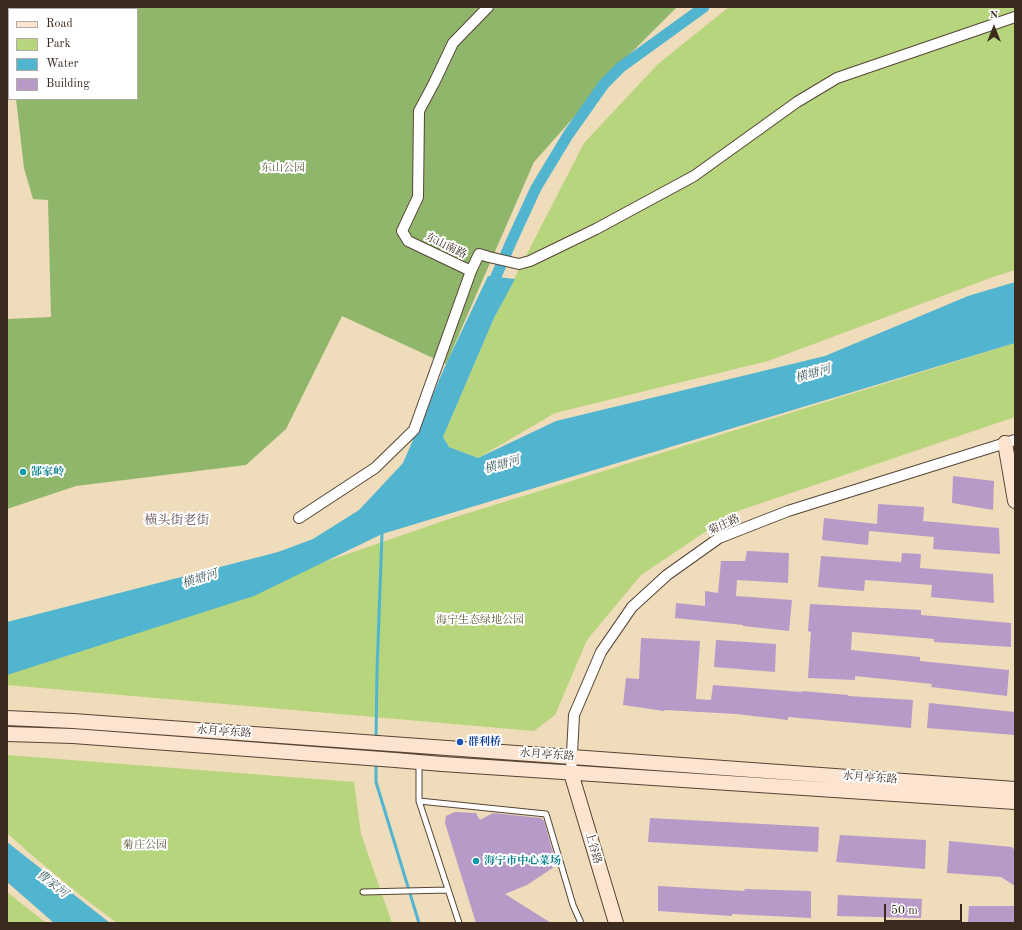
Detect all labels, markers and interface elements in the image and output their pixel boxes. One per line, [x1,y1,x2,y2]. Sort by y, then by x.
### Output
legend [8,8,138,100]
north arrow [974,8,1014,48]
text: N [990,10,998,21]
text: Road [46,18,73,30]
text: Park [46,38,71,50]
text: Water [46,58,78,70]
text: Building [46,78,90,90]
park label: 东山公园 [261,161,305,175]
street label: 东山南路 [423,230,469,262]
water label: 横塘河 [794,362,832,386]
water label: 横塘河 [483,453,521,477]
place label: 郜家岭 [31,465,64,479]
marker: 郜家岭 [18,467,28,477]
street label: 菊庄路 [706,512,742,538]
district label: 横头街老街 [145,513,209,529]
water label: 横塘河 [181,567,219,591]
park label: 海宁生态绿地公园 [436,613,524,627]
street label: 水月亭东路 [196,723,252,741]
place label: 群利桥 [468,735,501,749]
marker: 群利桥 [455,737,465,747]
street label: 水月亭东路 [519,746,575,764]
street label: 水月亭东路 [842,769,898,787]
street label: 上谷路 [582,830,604,866]
park label: 菊庄公园 [123,838,167,852]
place label: 海宁市中心菜场 [484,854,561,868]
marker: 海宁市中心菜场 [471,856,481,866]
water label: 曹家河 [33,867,71,901]
scale bar [886,896,964,922]
text: 50 m [891,905,918,917]

